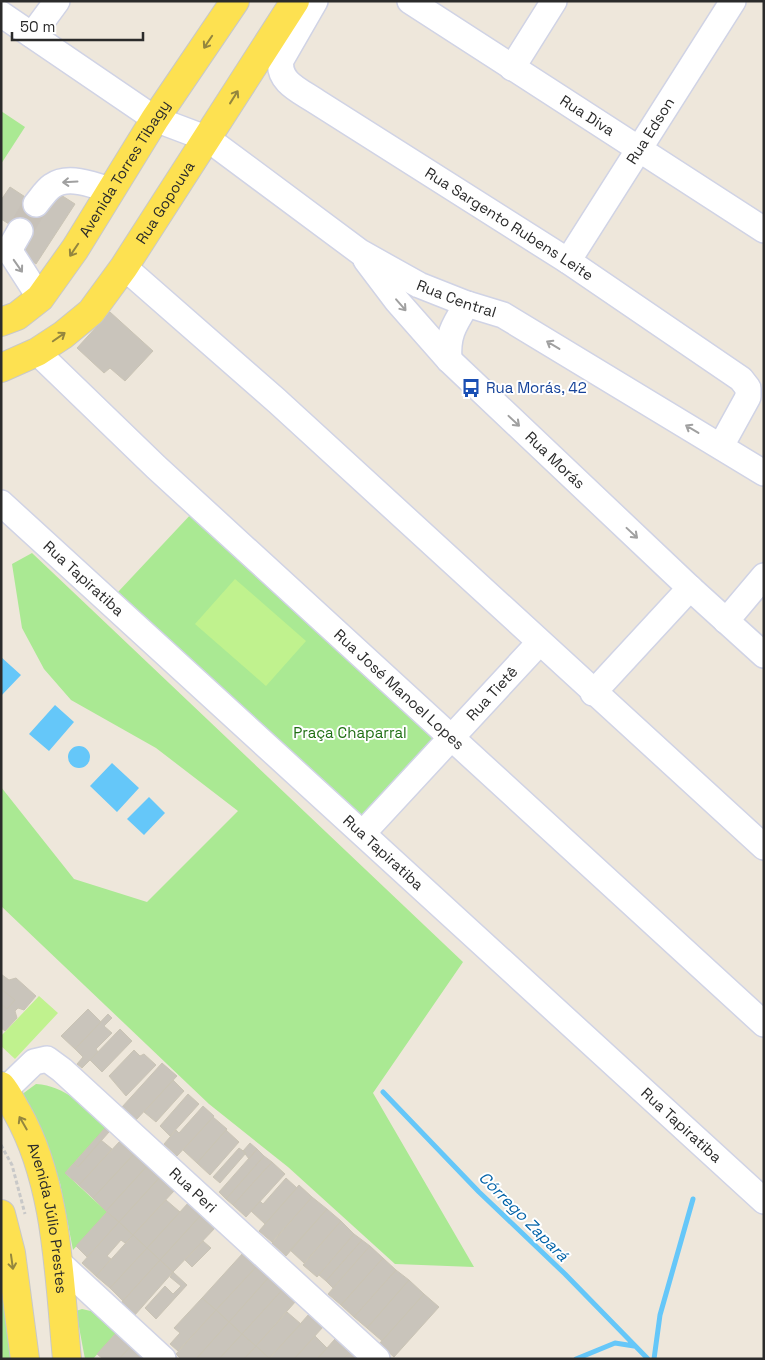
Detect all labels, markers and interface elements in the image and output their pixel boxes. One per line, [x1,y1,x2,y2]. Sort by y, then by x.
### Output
scale bar [12,10,144,42]
text: 50 m [20,17,55,36]
one-way arrow [203,34,213,48]
one-way arrow [229,91,239,105]
street label: Rua Diva [557,91,619,140]
street label: Rua Edson [622,94,678,168]
street label: Avenida Torres Tibagy [75,96,174,240]
street label: Rua Gopouva [131,157,199,247]
street label: Rua Sargento Rubens Leite [422,163,597,285]
one-way arrow [62,177,78,186]
one-way arrow [69,243,79,257]
one-way arrow [13,258,23,272]
street label: Rua Central [414,275,499,321]
one-way arrow [395,298,406,311]
one-way arrow [52,332,66,342]
one-way arrow [547,340,561,350]
bus stop icon: Rua Morás, 42 [460,377,482,399]
place label: Rua Morás, 42 [486,378,587,397]
one-way arrow [507,415,520,427]
one-way arrow [686,423,700,433]
street label: Rua Morás [521,427,589,493]
one-way arrow [625,527,638,539]
street label: Rua Tapiratiba [40,537,129,620]
street label: Rua José Manoel Lopes [330,625,468,754]
street label: Rua Tietê [462,662,522,724]
park label: Praça Chaparral [293,723,407,742]
street label: Rua Tapiratiba [339,811,428,894]
street label: Rua Tapiratiba [637,1083,726,1167]
one-way arrow [18,1116,28,1130]
street label: Avenida Júlio Prestes [24,1140,71,1294]
street label: Rua Peri [165,1163,221,1216]
water label: Córrego Zapará [474,1167,574,1266]
one-way arrow [7,1254,17,1270]

